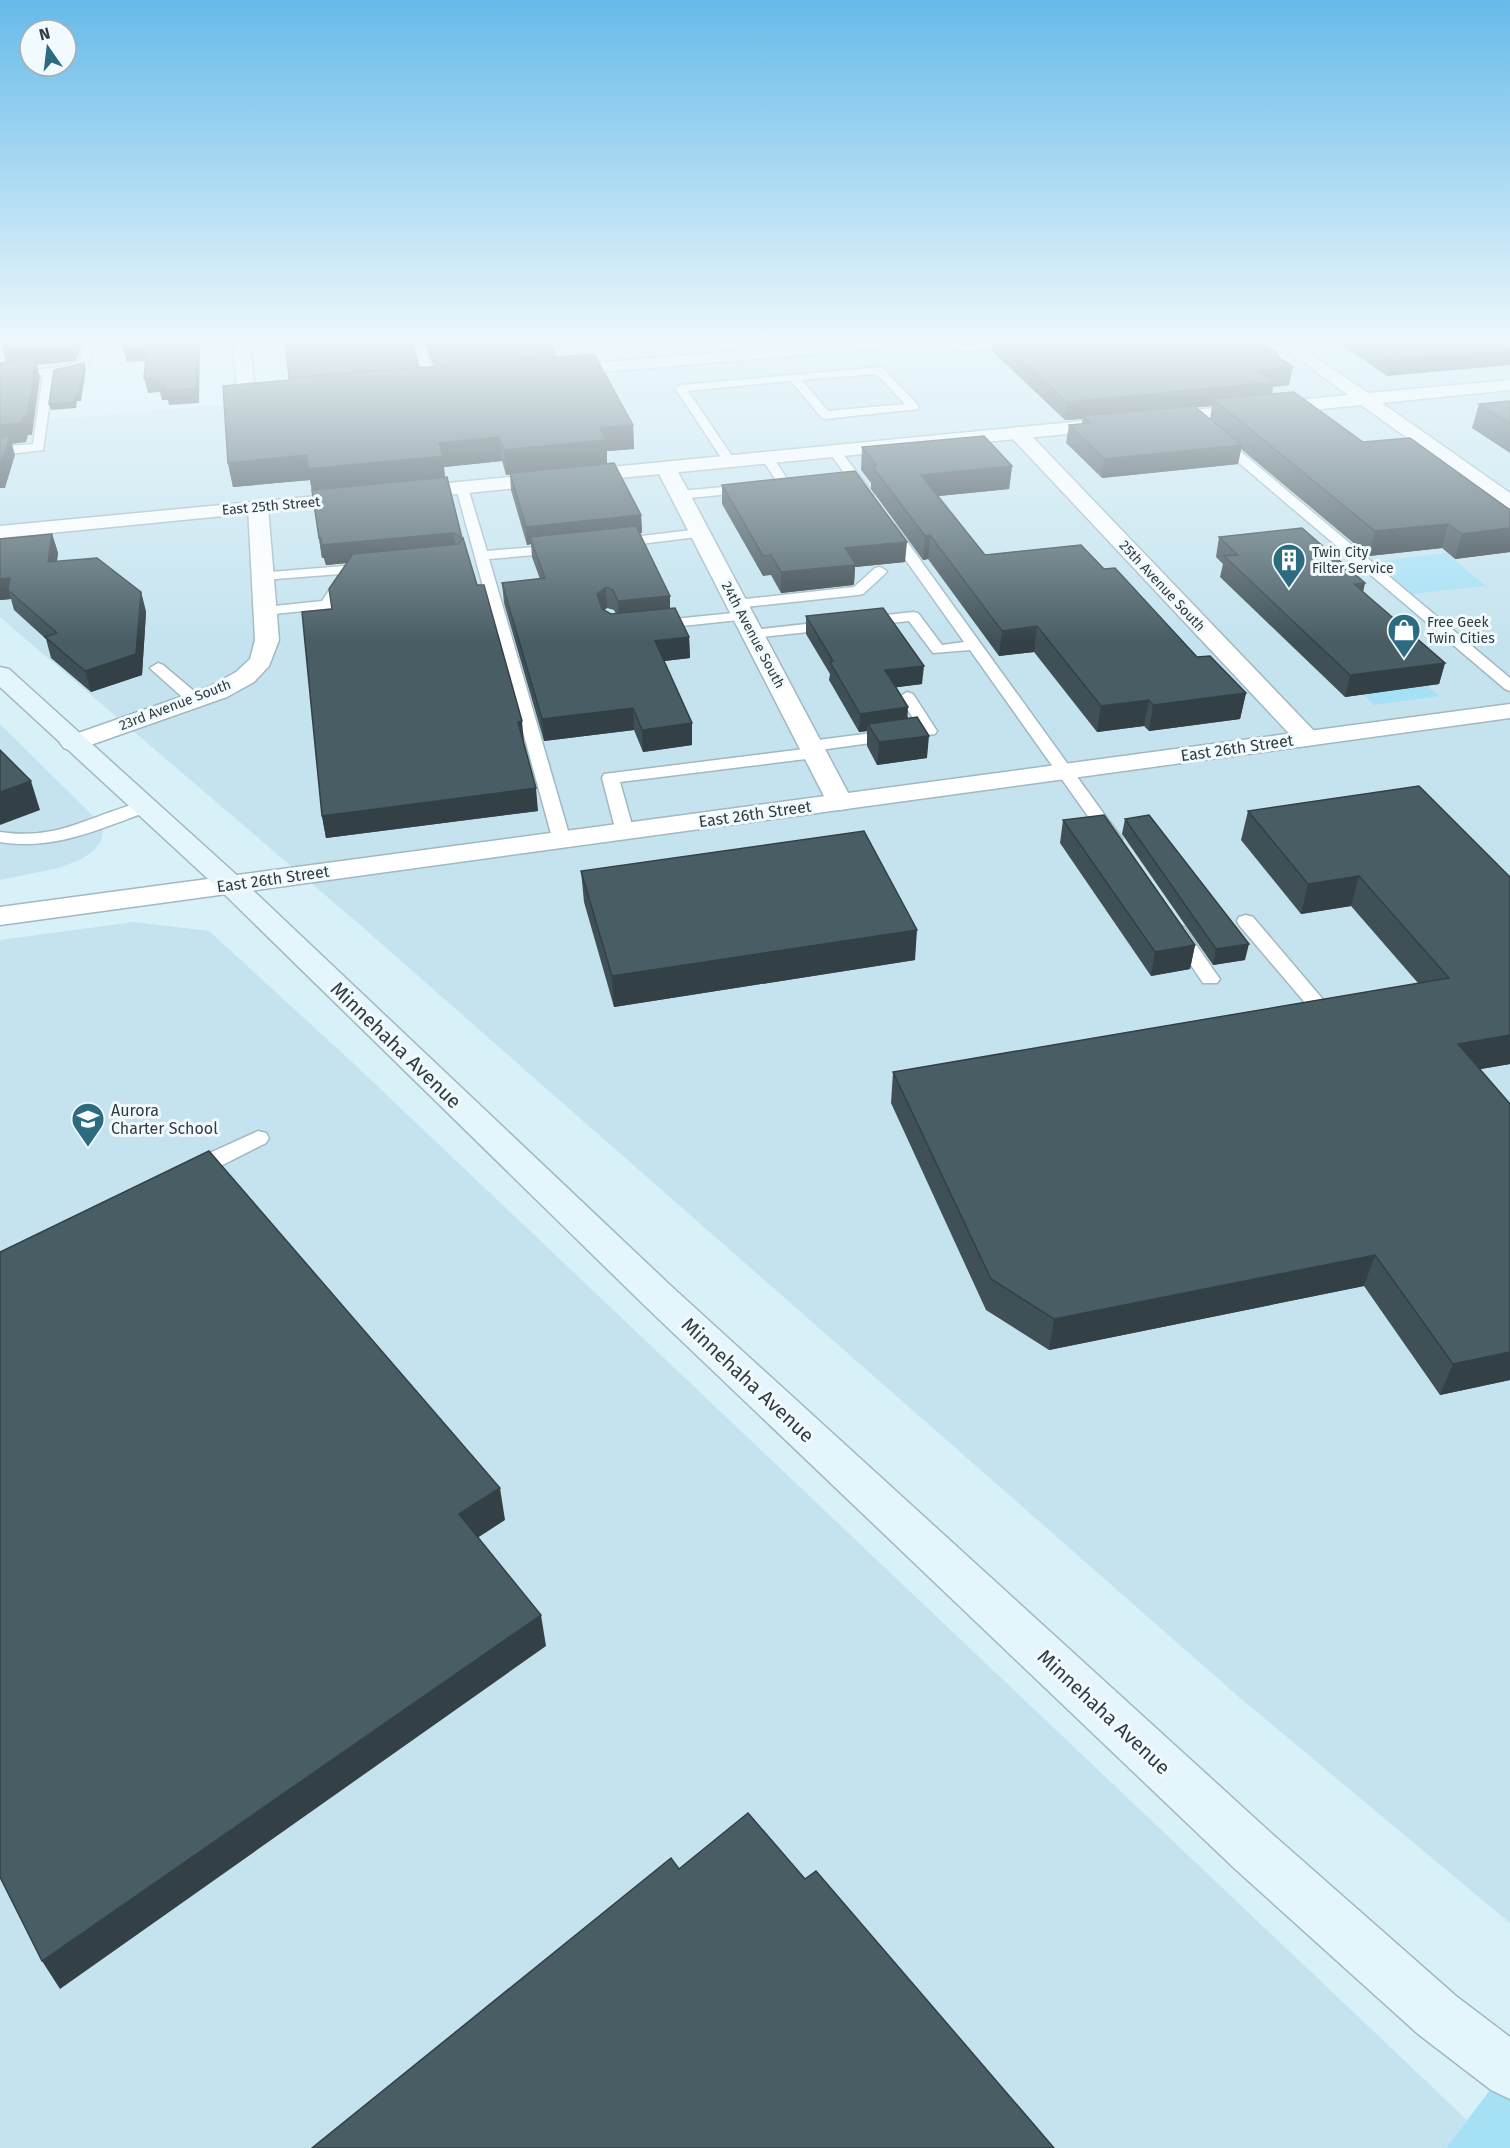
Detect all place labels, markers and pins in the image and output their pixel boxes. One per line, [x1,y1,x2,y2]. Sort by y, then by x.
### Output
building icon: Twin City Filter Service [1271,542,1307,589]
place label: Twin City Filter Service [1312,544,1394,577]
shop icon: Free Geek Twin Cities [1386,612,1422,659]
place label: Free Geek Twin Cities [1427,614,1495,647]
school or university icon: Aurora Charter School [70,1101,106,1148]
place label: Aurora Charter School [111,1101,218,1138]

